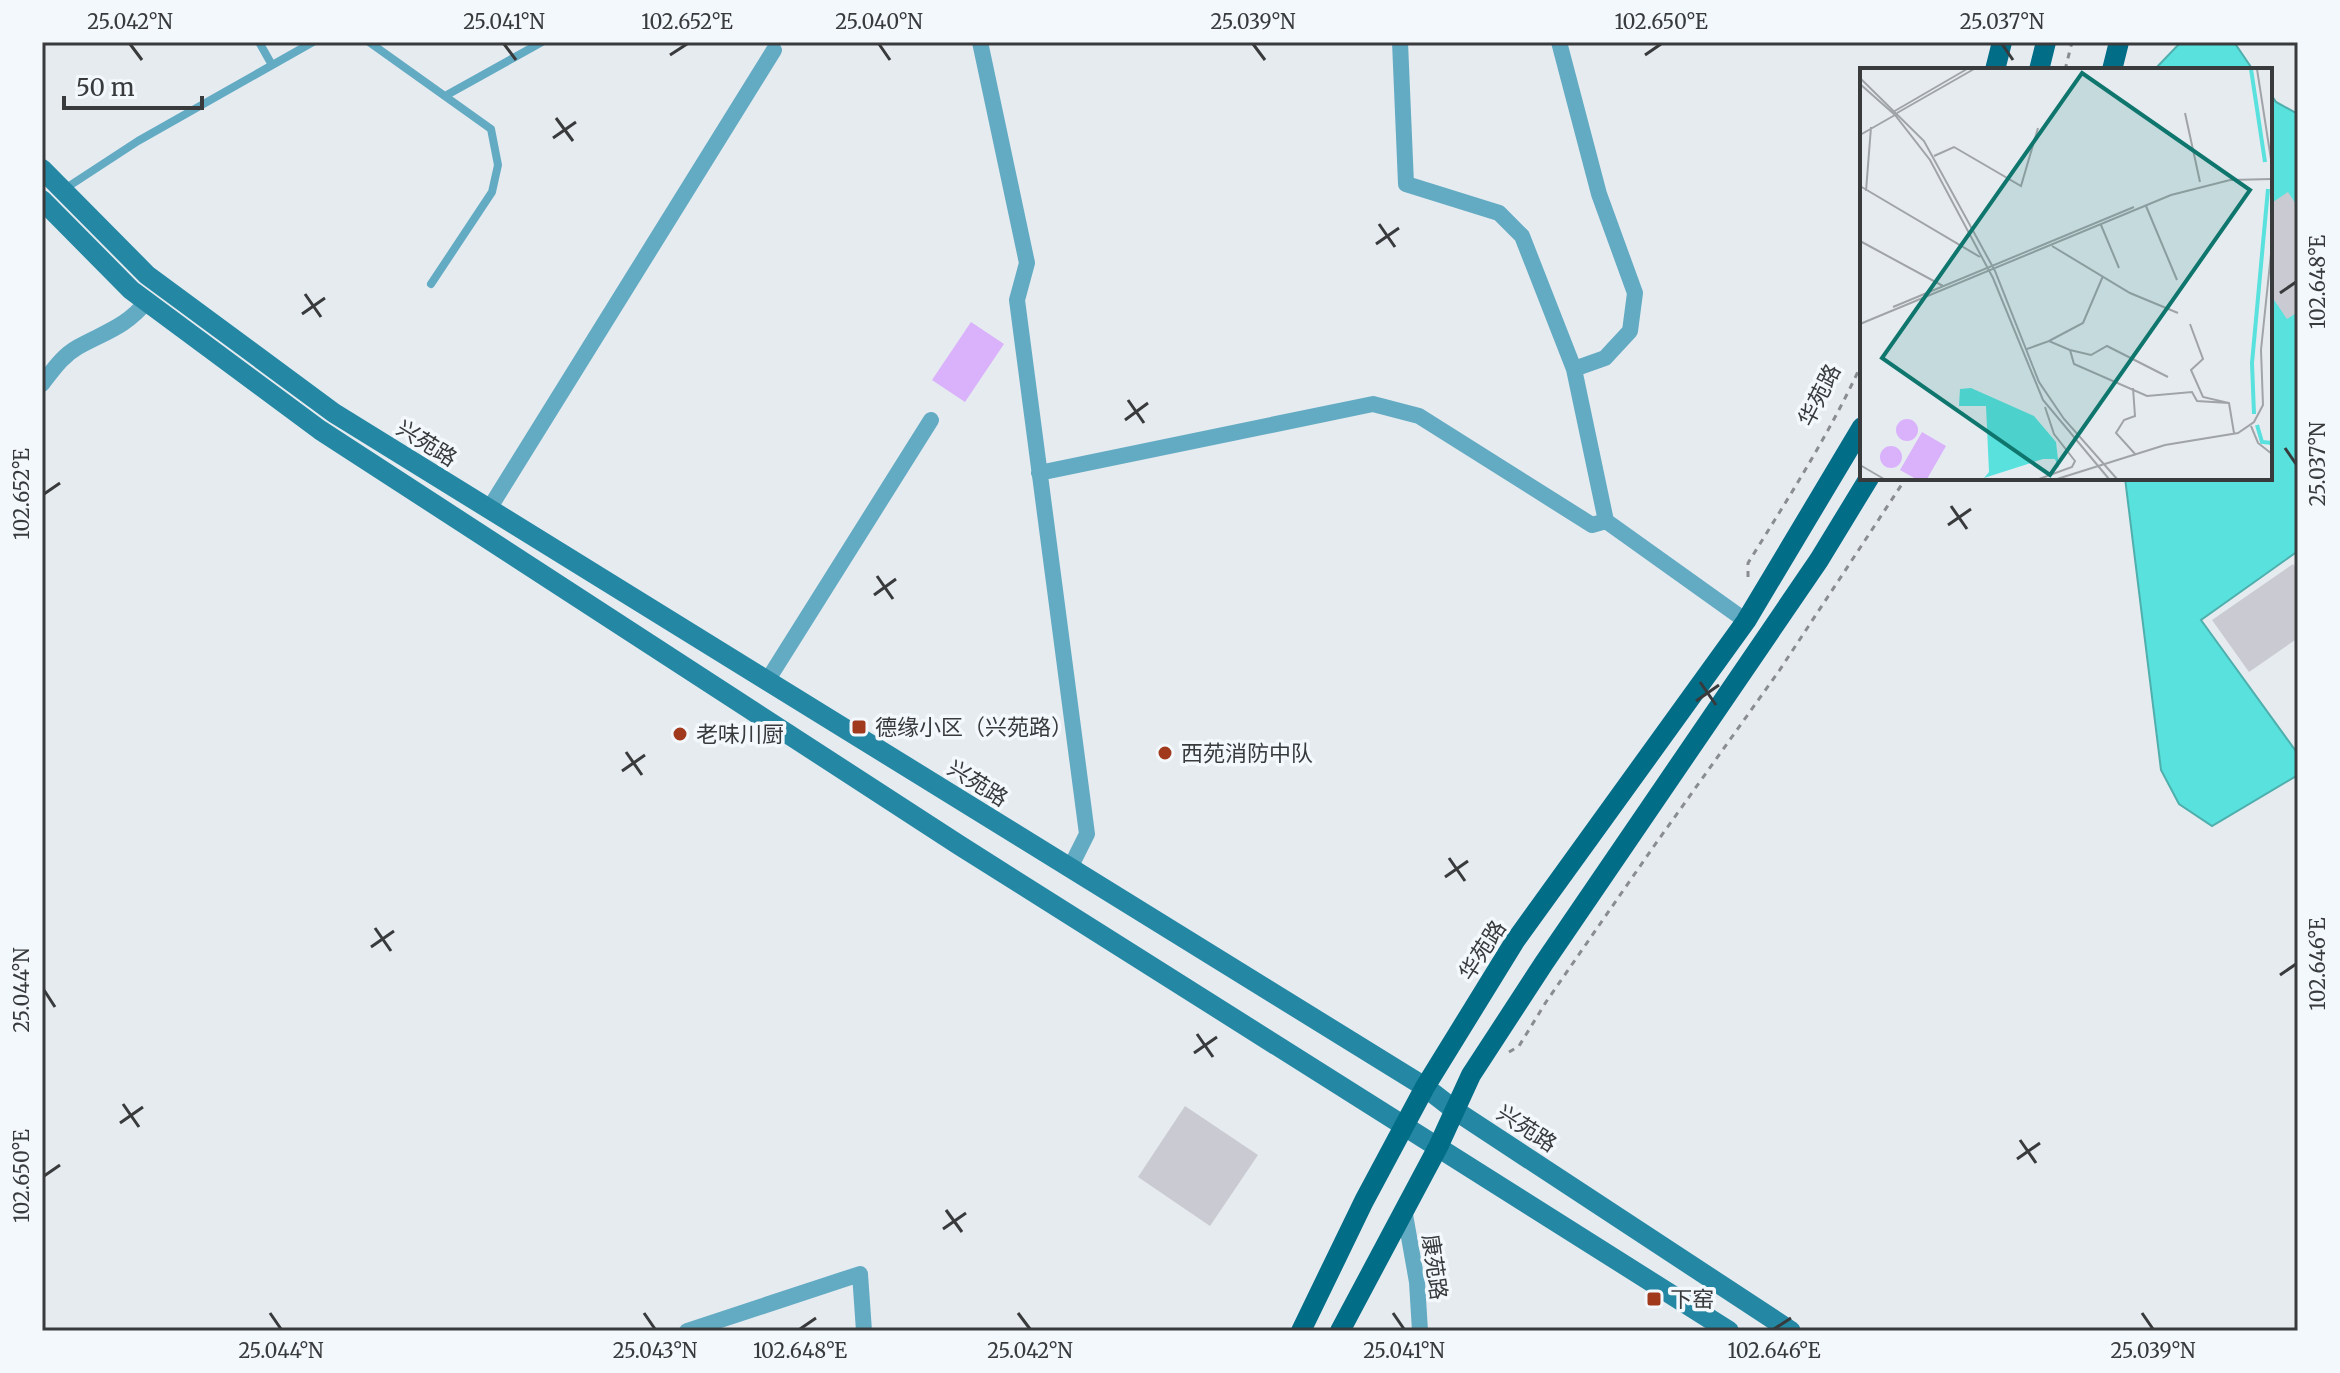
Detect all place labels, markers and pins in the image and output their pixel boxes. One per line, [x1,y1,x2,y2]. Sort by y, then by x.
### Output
place label: 德缘小区（兴苑路） [875,713,1073,741]
marker: 德缘小区（兴苑路） [850,718,868,736]
place label: 老味川厨 [696,720,784,748]
marker: 老味川厨 [671,725,689,743]
place label: 西苑消防中队 [1181,739,1313,767]
marker: 西苑消防中队 [1156,744,1174,762]
place label: 下窑 [1670,1285,1714,1313]
marker: 下窑 [1645,1290,1663,1308]

